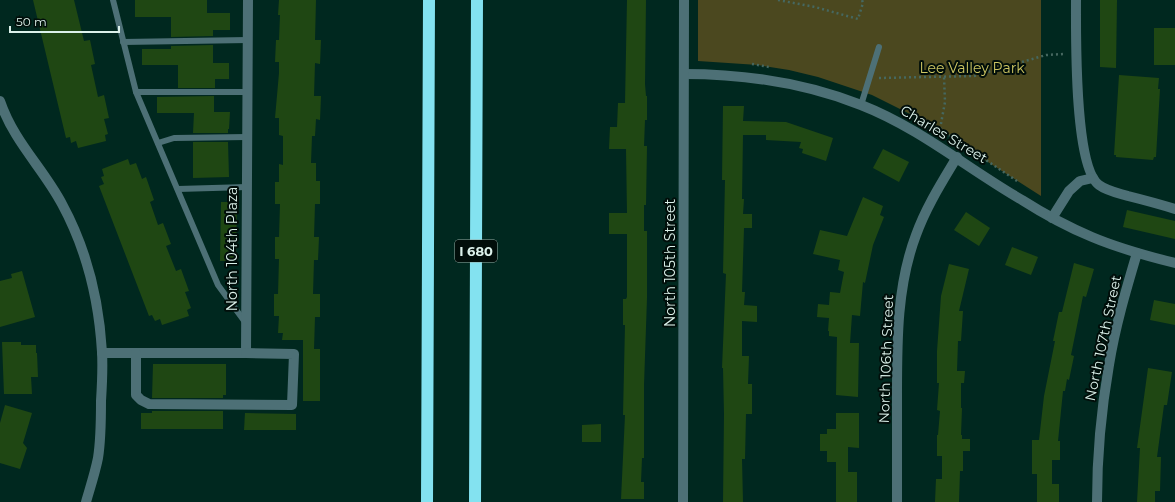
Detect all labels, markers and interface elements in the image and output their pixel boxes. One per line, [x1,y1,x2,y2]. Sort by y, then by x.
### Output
scale bar [10,8,119,34]
text: 50 m [16,14,47,29]
park label: Lee Valley Park [919,59,1025,77]
street label: Charles Street [897,101,991,167]
street label: North 104th Plaza [223,187,241,311]
street label: North 105th Street [661,199,679,327]
road number: I 680 [455,240,497,262]
street label: North 107th Street [1081,273,1125,403]
street label: North 106th Street [875,294,897,424]

